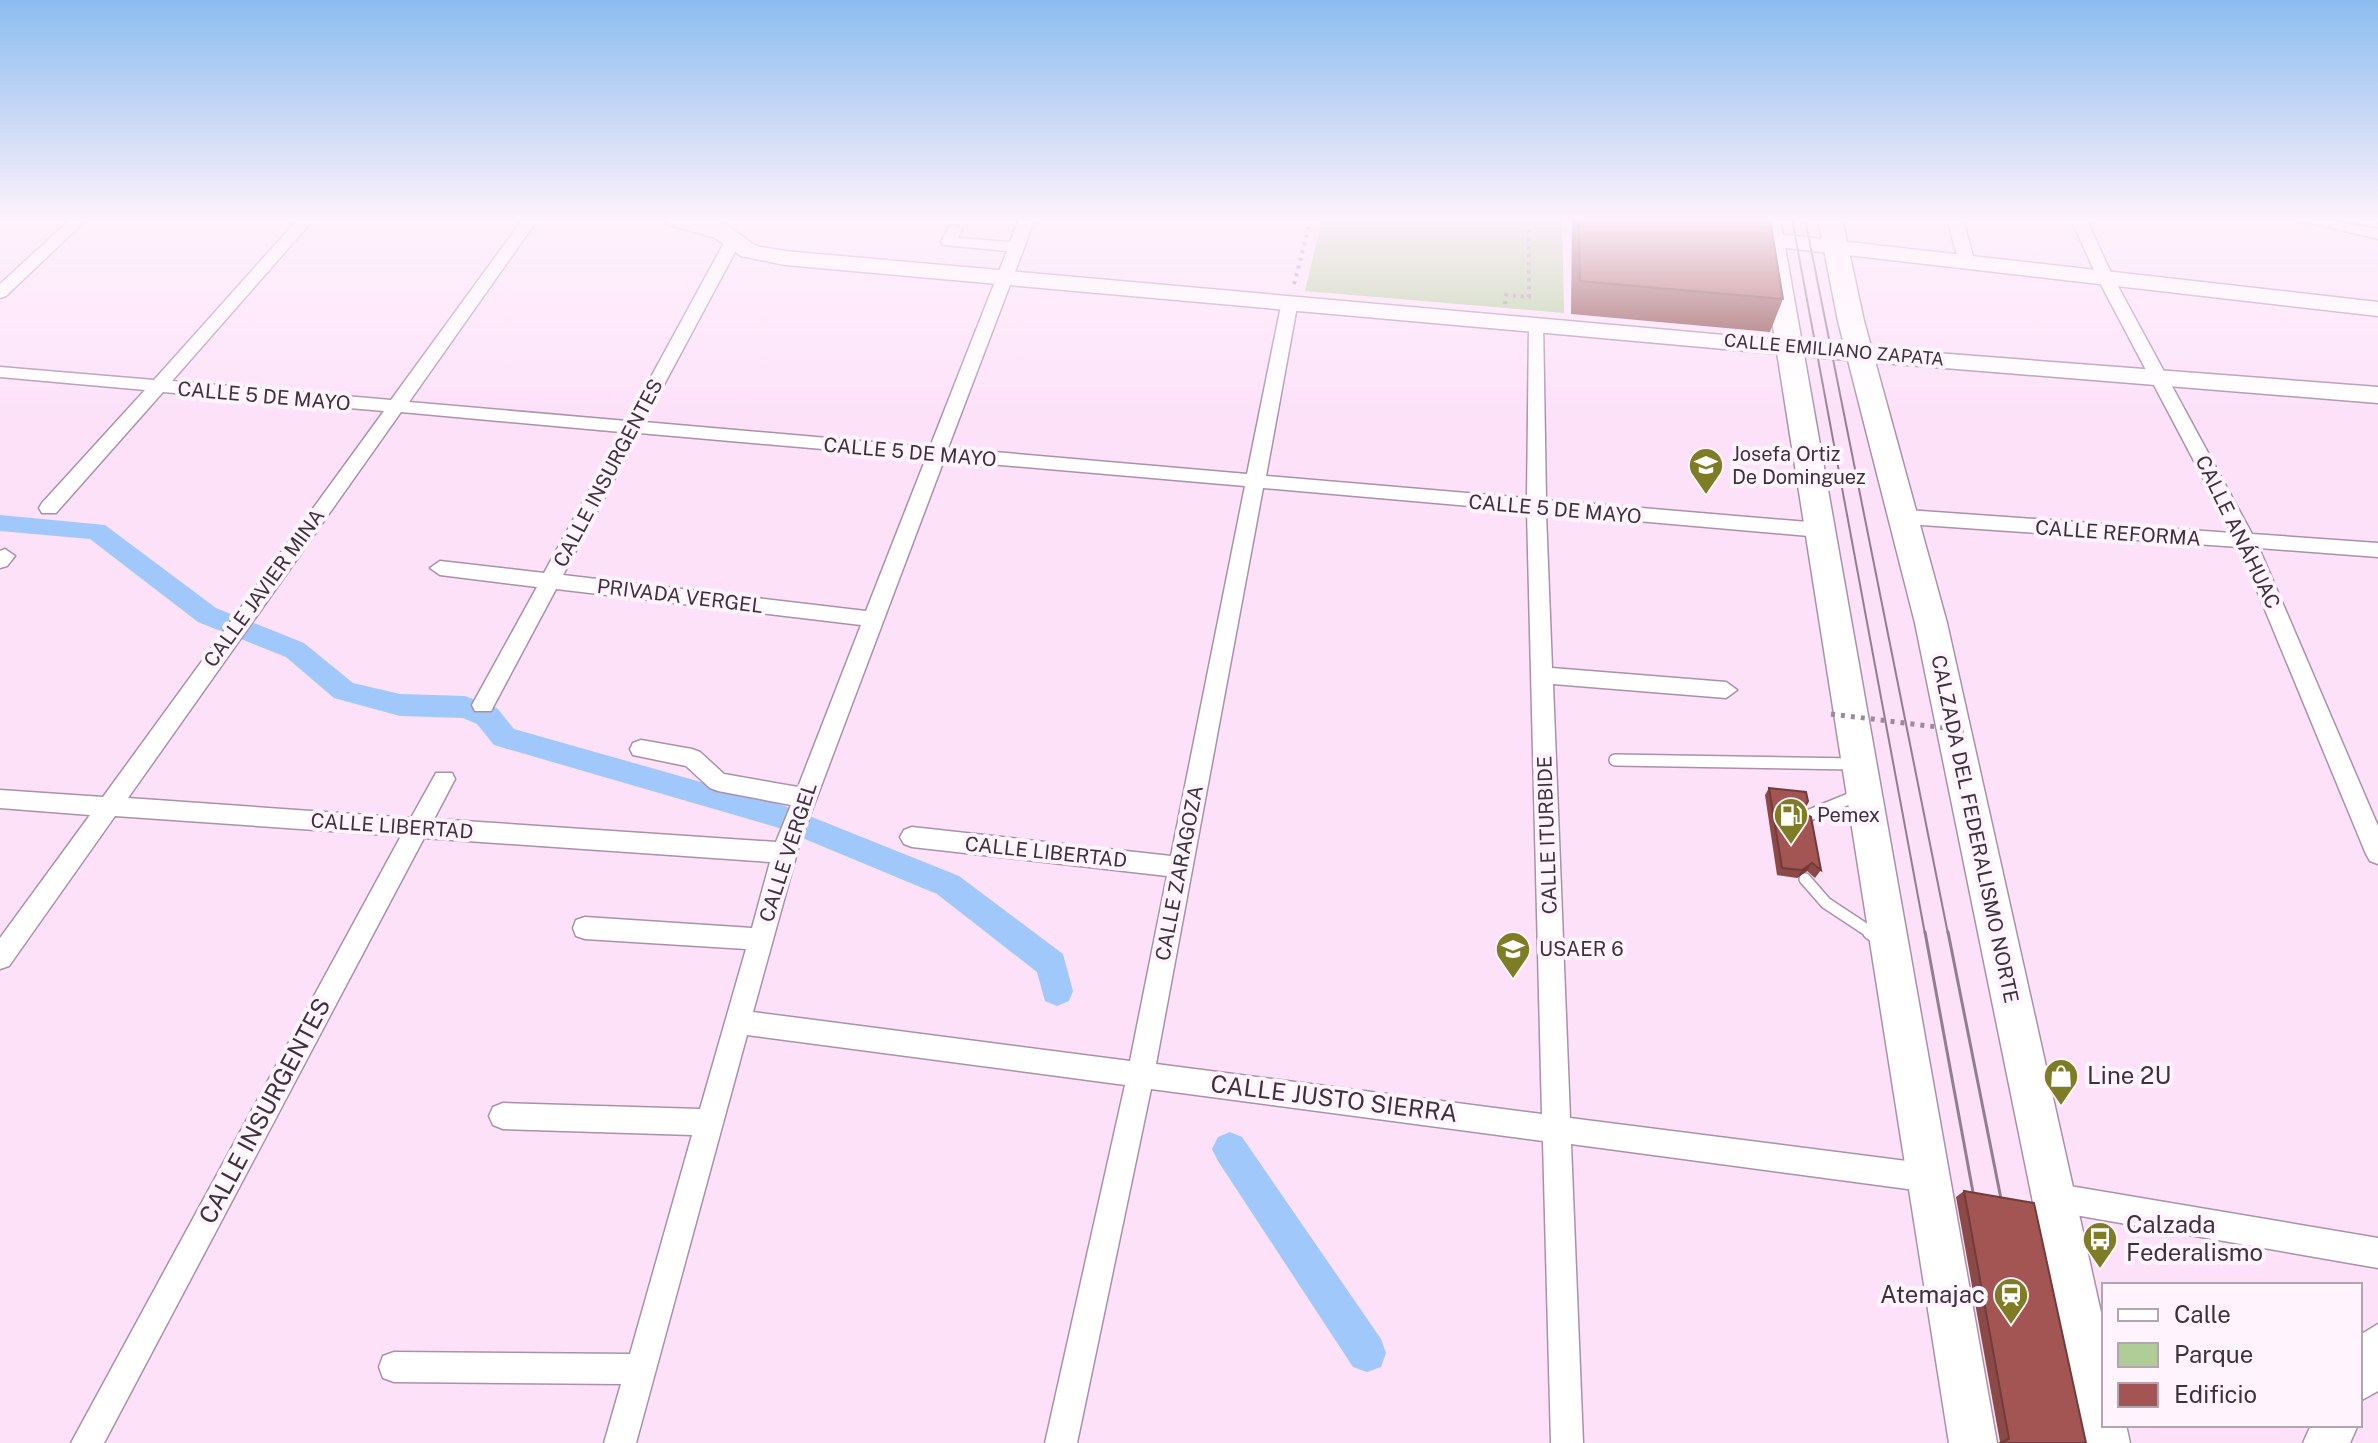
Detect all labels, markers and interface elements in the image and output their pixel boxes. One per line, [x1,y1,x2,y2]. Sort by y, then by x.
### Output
street label: CALLE EMILIANO ZAPATA [1723,329,1945,370]
street label: CALLE INSURGENTES [548,375,668,571]
street label: CALLE 5 DE MAYO [176,376,352,416]
street label: CALLE 5 DE MAYO [822,432,998,472]
place label: Josefa Ortiz De Dominguez [1732,442,1866,489]
school or university icon: Josefa Ortiz De Dominguez [1687,446,1725,496]
street label: CALLE ANÁHUAC [2191,451,2286,612]
street label: CALLE 5 DE MAYO [1467,489,1643,529]
street label: CALLE JAVIER MINA [199,504,329,672]
street label: CALLE REFORMA [2034,515,2202,551]
street label: PRIVADA VERGEL [596,574,764,618]
street label: CALZADA DEL FEDERALISMO NORTE [1926,653,2024,1005]
street label: CALLE ITURBIDE [1532,755,1562,915]
street label: CALLE VERGEL [754,779,822,925]
street label: CALLE ZARAGOZA [1150,783,1208,963]
fuel station icon: Pemex [1772,796,1810,846]
place label: Pemex [1817,803,1880,827]
street label: CALLE LIBERTAD [310,808,474,844]
street label: CALLE LIBERTAD [964,832,1128,872]
school or university icon: USAER 6 [1494,930,1532,980]
place label: USAER 6 [1539,937,1624,961]
street label: CALLE INSURGENTES [193,993,336,1228]
shop icon: Line 2U [2042,1057,2080,1107]
place label: Line 2U [2087,1061,2171,1089]
street label: CALLE JUSTO SIERRA [1209,1069,1459,1127]
place label: Calzada Federalismo [2126,1210,2263,1266]
bus stop icon: Calzada Federalismo [2081,1220,2119,1270]
station icon: Atemajac [1992,1276,2030,1326]
place label: Atemajac [1880,1280,1985,1308]
legend [2102,1283,2362,1427]
text: Calle [2174,1300,2231,1328]
text: Parque [2174,1340,2253,1368]
text: Edificio [2174,1380,2257,1408]

